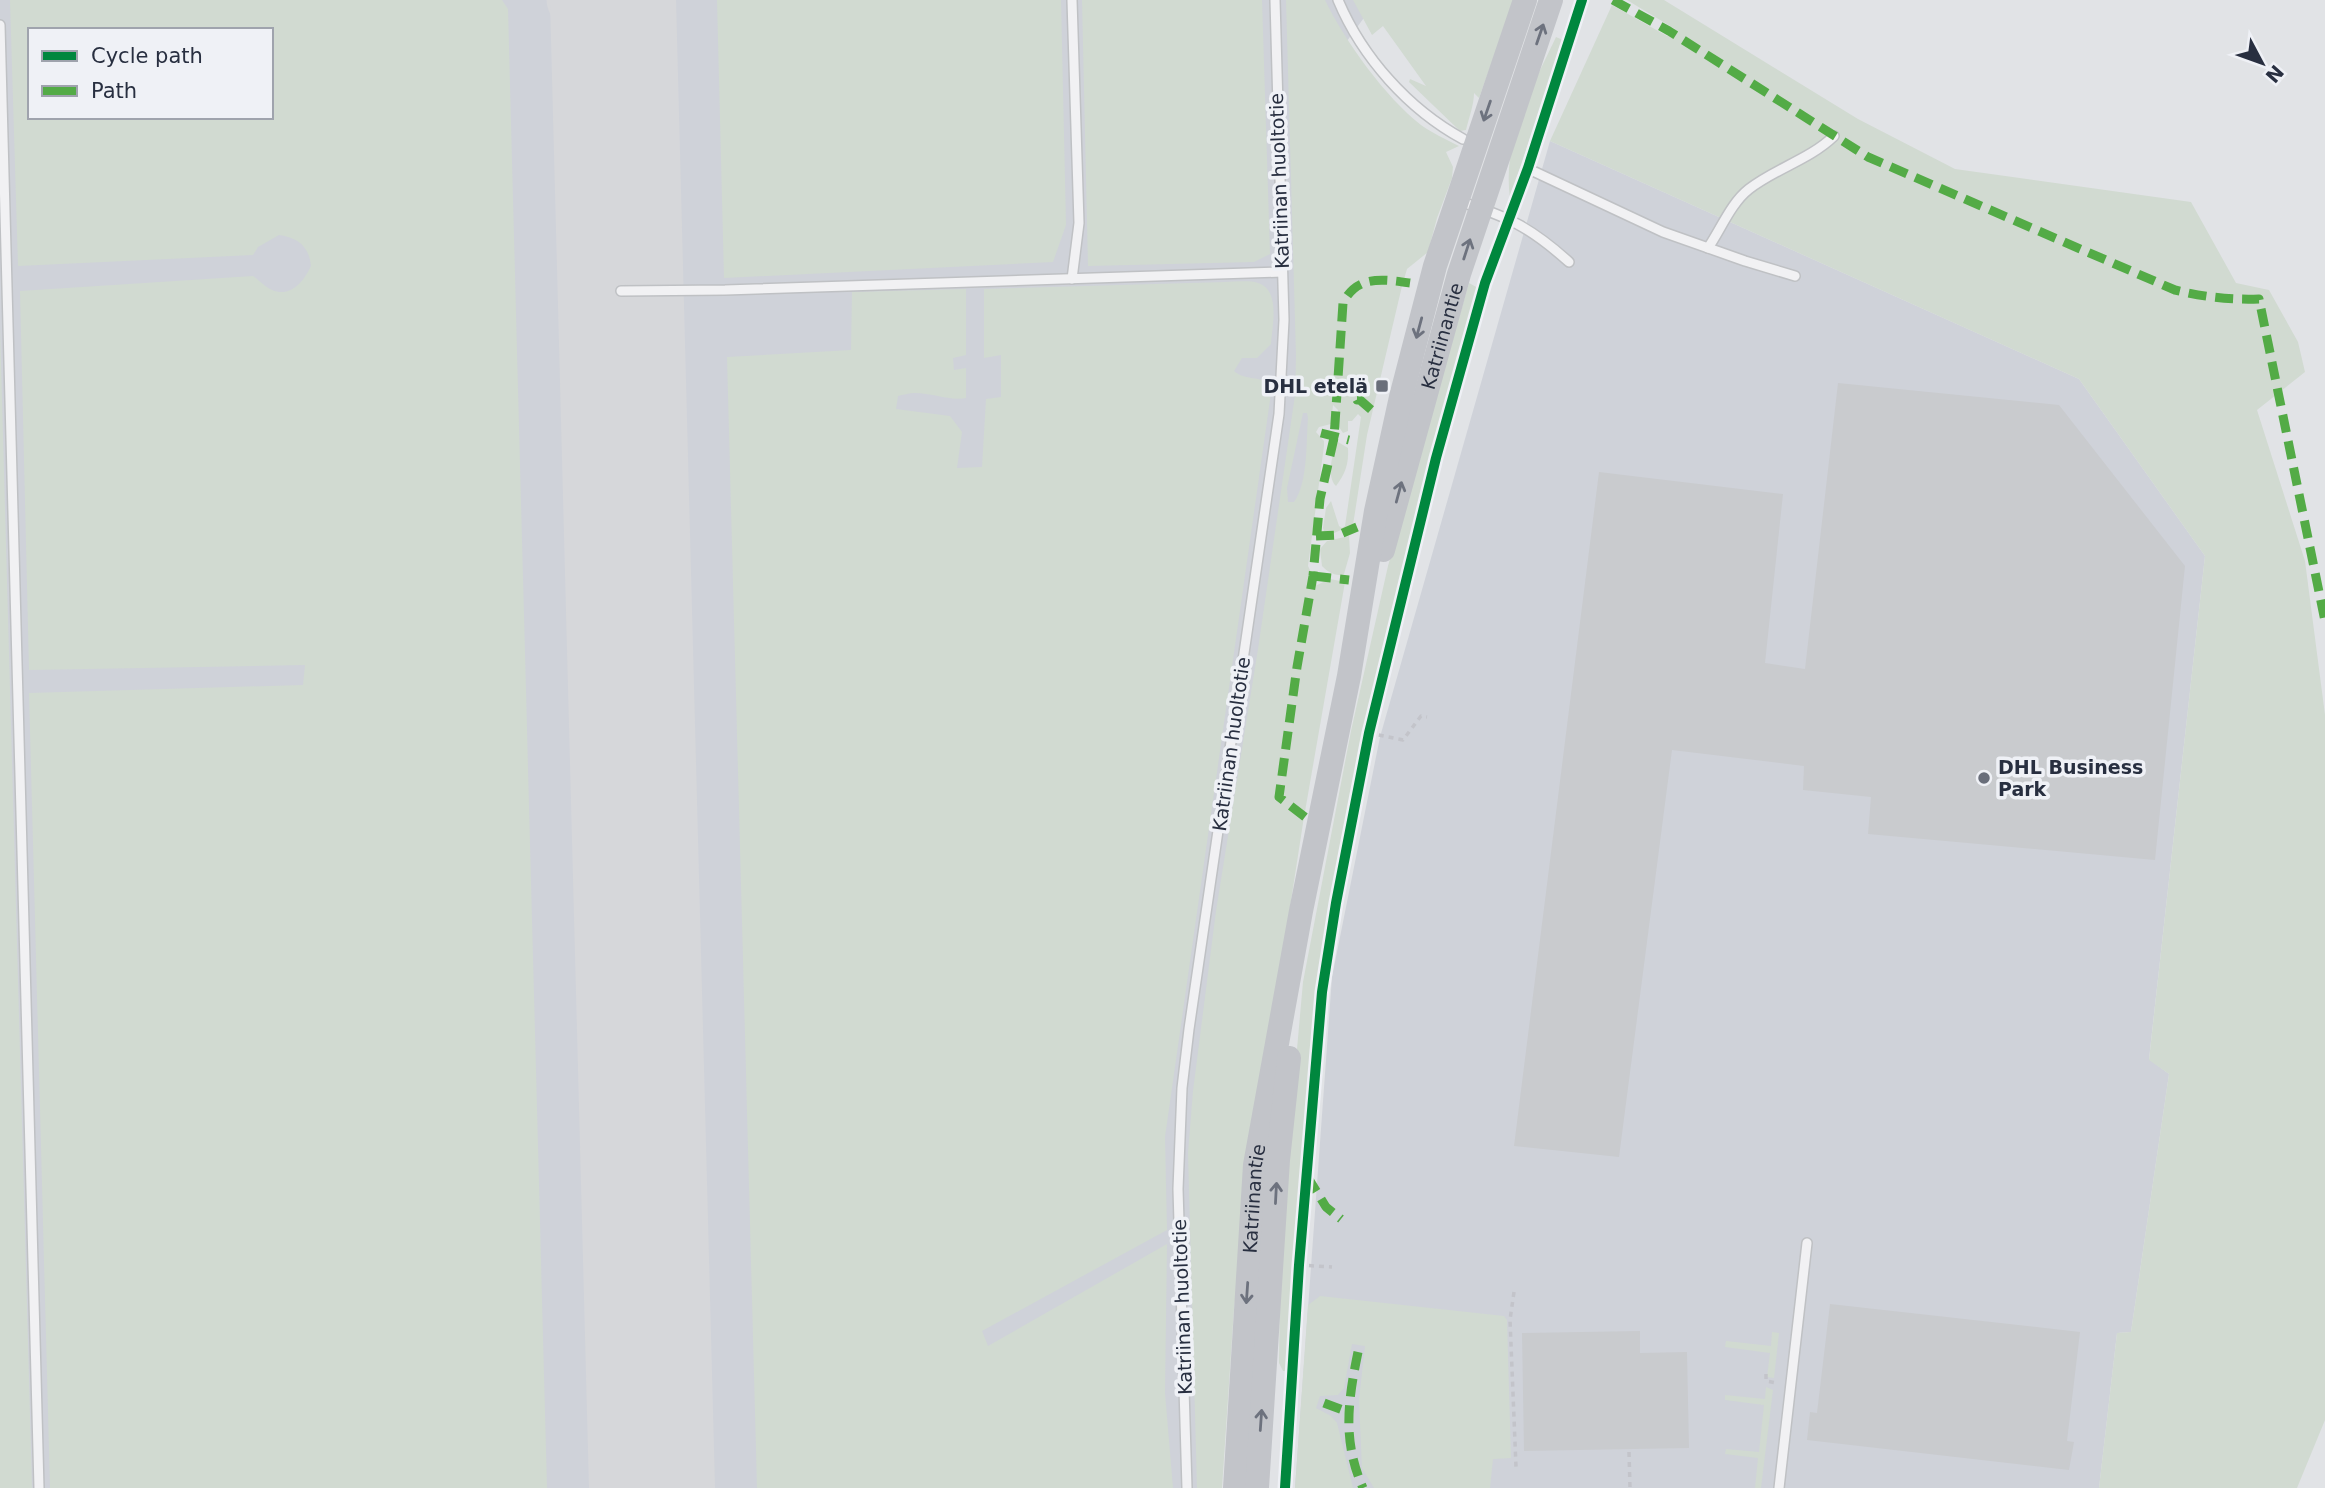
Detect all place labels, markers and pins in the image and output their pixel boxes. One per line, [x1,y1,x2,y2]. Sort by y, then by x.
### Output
place label: DHL etelä [1263,375,1368,397]
marker: DHL etelä [1374,378,1390,394]
place label: DHL Business Park [1998,756,2143,800]
marker: DHL Business Park [1976,770,1992,786]

